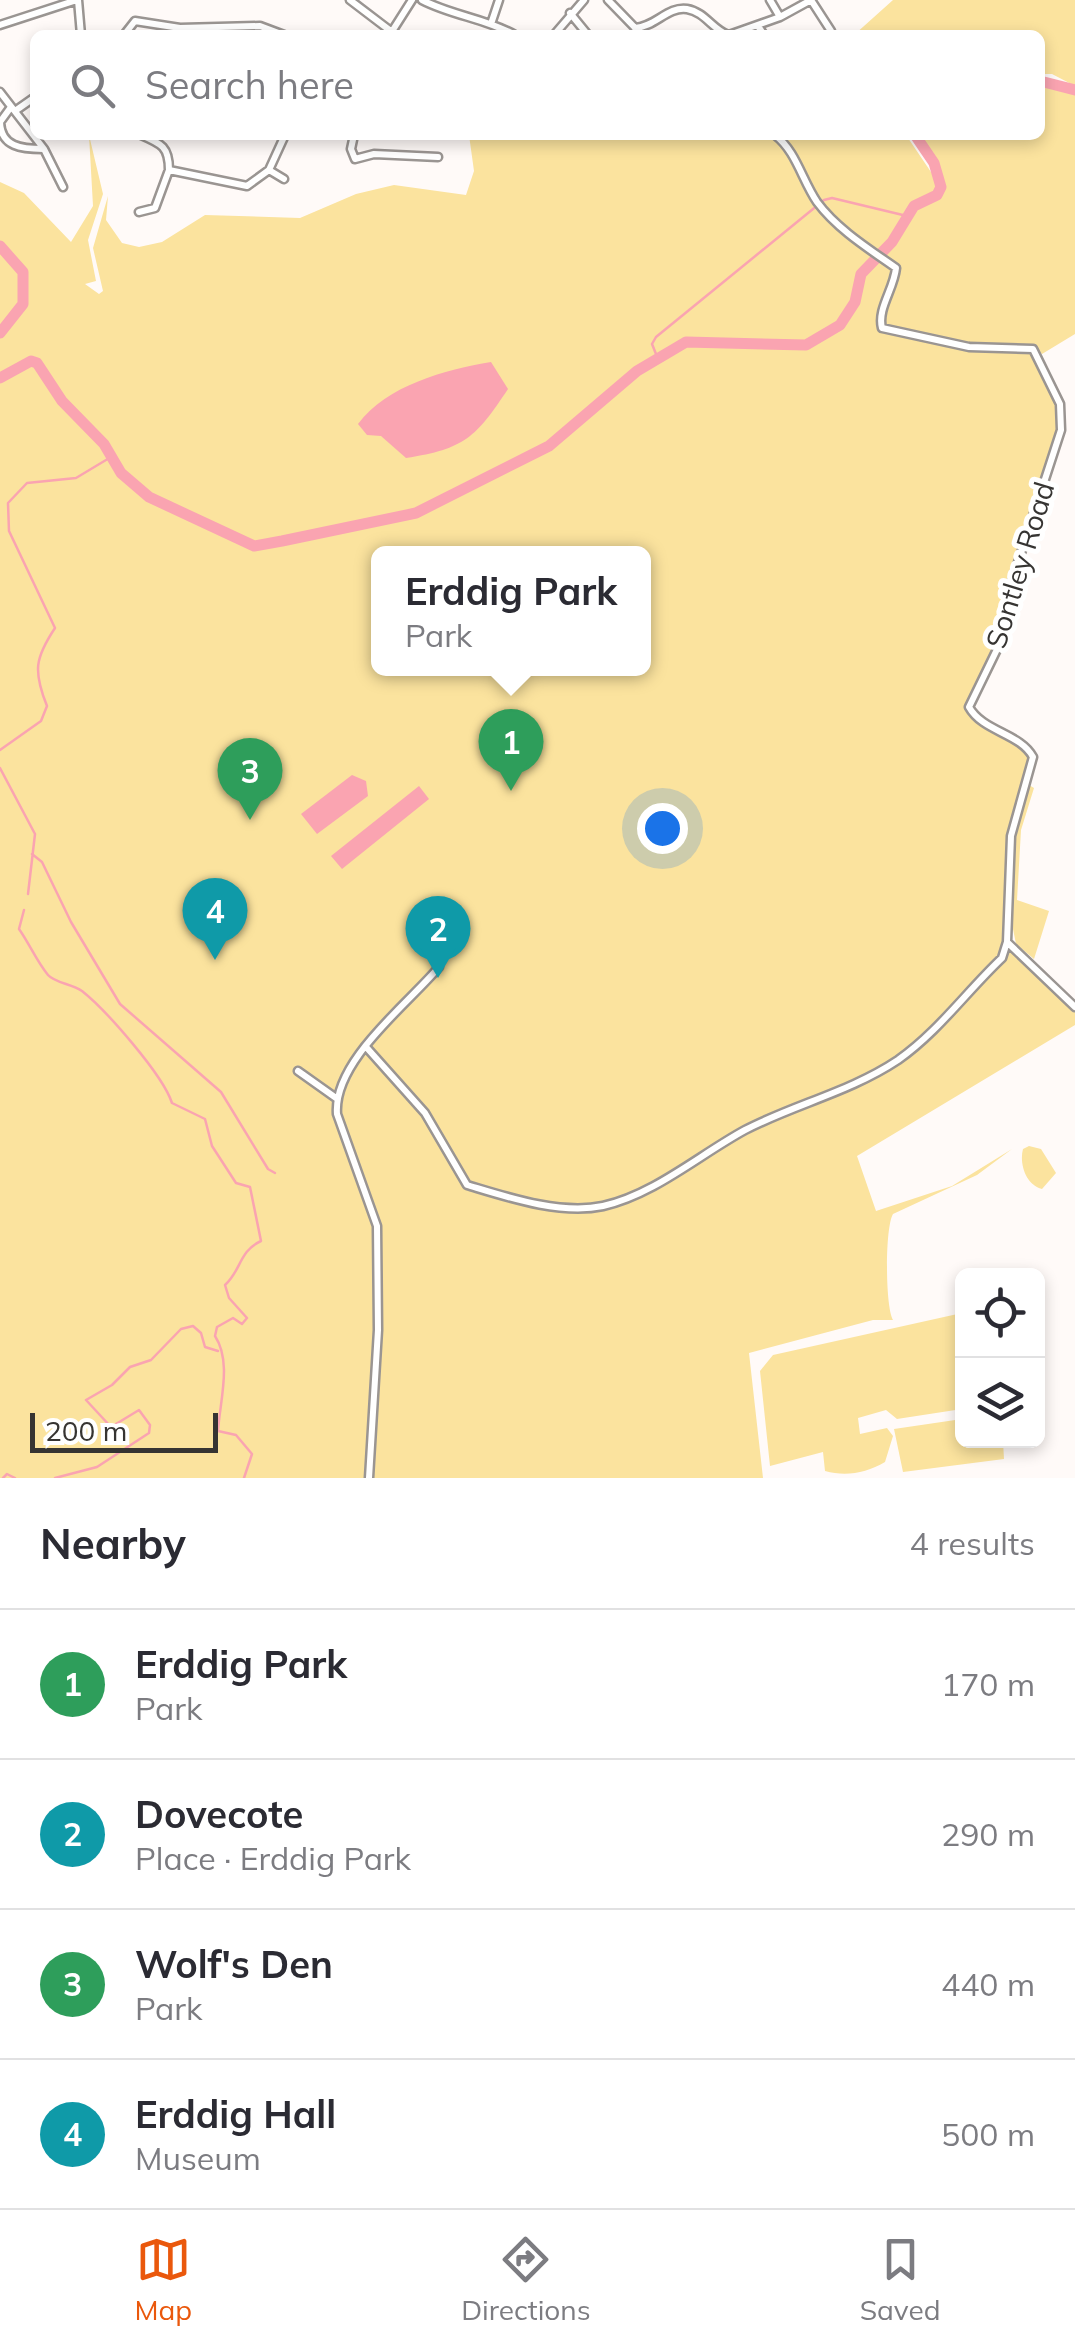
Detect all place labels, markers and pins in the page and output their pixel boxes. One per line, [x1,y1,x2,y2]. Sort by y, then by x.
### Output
pin: 1 [478,708,544,791]
pin: 3 [218,738,282,820]
pin: 4 [182,878,248,960]
pin: 2 [406,896,470,978]

